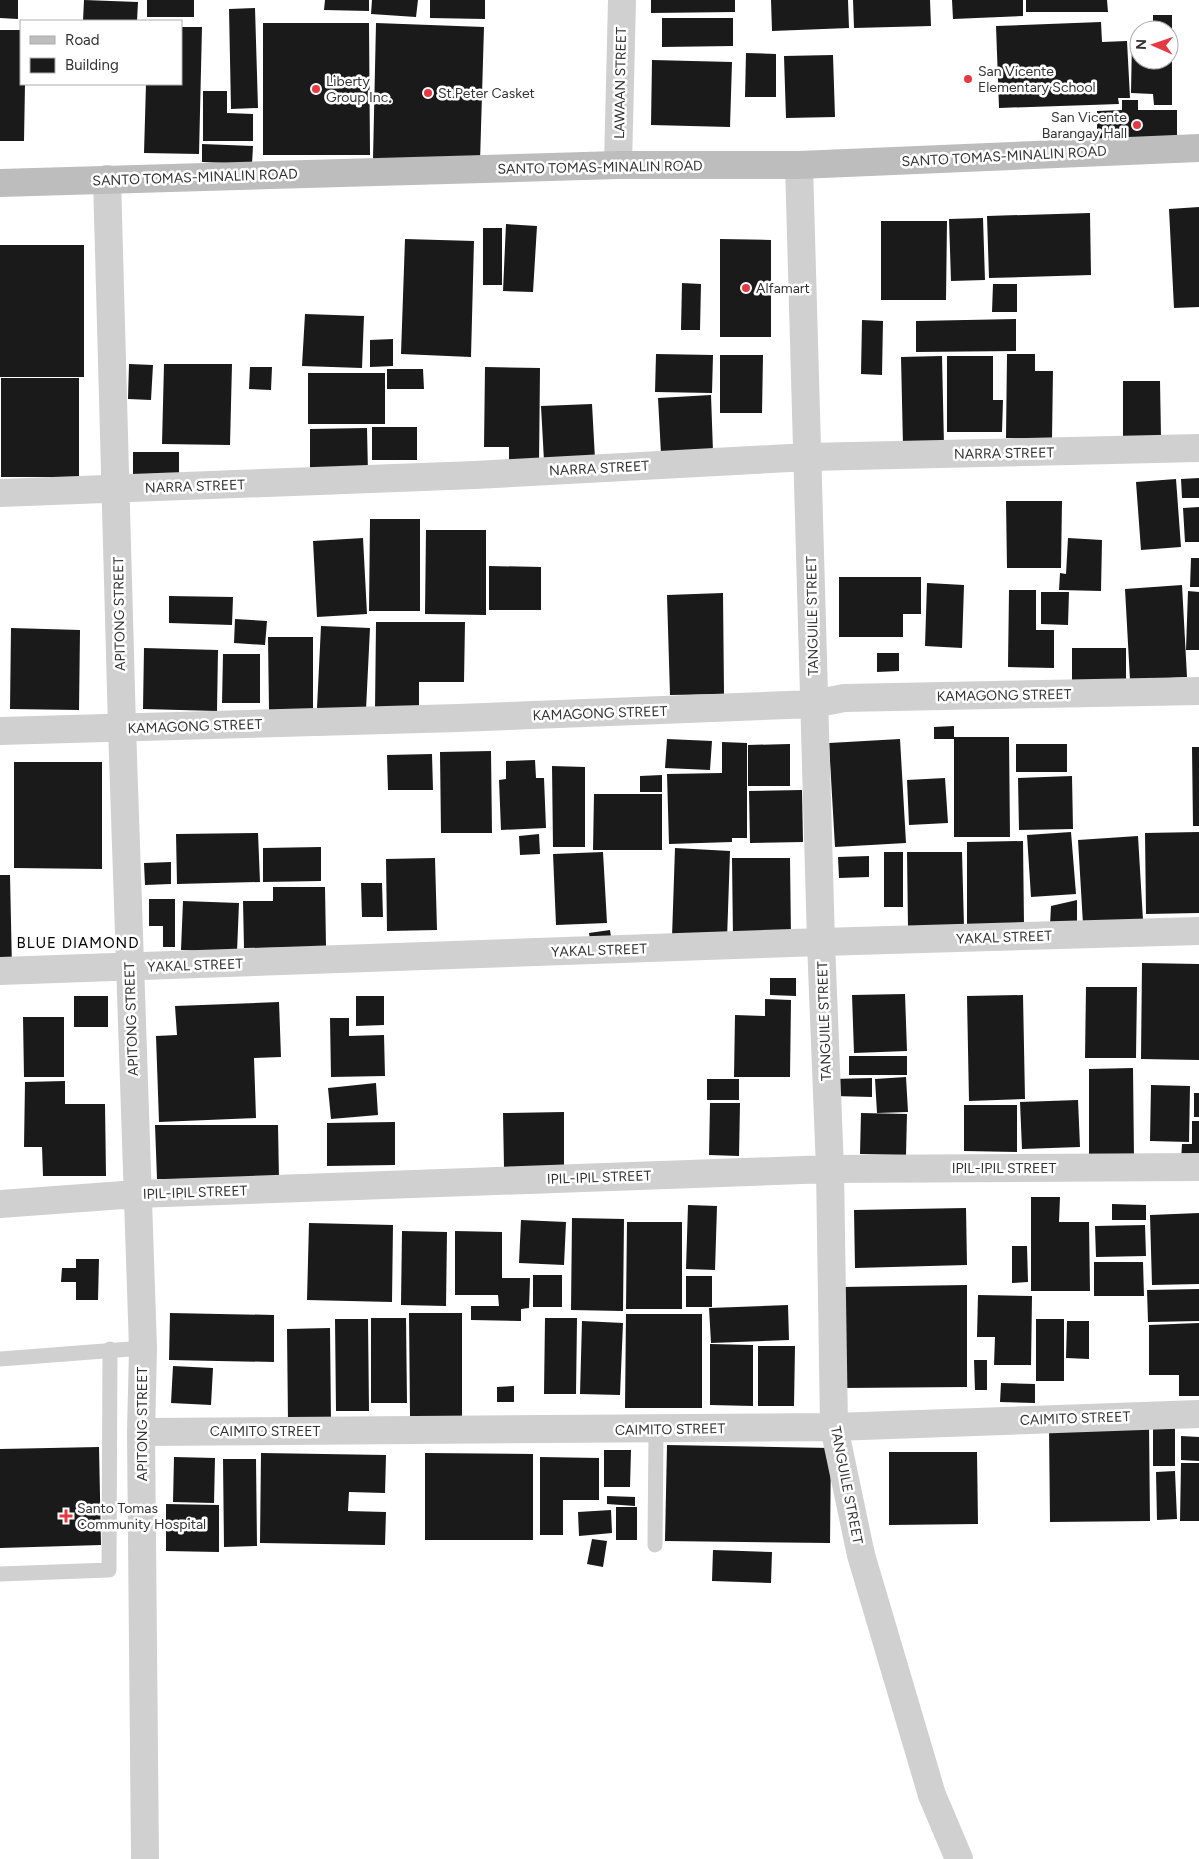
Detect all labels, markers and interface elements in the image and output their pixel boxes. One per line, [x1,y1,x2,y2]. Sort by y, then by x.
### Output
legend [20,20,182,85]
north arrow [1129,20,1179,70]
street label: LAWAAN STREET [611,27,630,139]
text: Road [65,31,100,49]
text: N [1133,39,1150,50]
text: Building [65,56,119,74]
place label: San Vicente Elementary School [978,63,1096,96]
place label: Liberty Group Inc. [326,73,391,106]
marker: San Vicente Elementary School [962,73,974,85]
marker: Liberty Group Inc. [310,83,322,95]
place label: St.Peter Casket [438,85,535,102]
marker: St.Peter Casket [422,87,434,99]
place label: San Vicente Barangay Hall [1042,109,1127,142]
marker: San Vicente Barangay Hall [1131,119,1143,131]
street label: SANTO TOMAS-MINALIN ROAD [901,143,1107,170]
street label: SANTO TOMAS-MINALIN ROAD [497,157,703,178]
street label: SANTO TOMAS-MINALIN ROAD [92,165,298,190]
place label: Alfamart [756,280,810,297]
marker: Alfamart [740,282,752,294]
street label: NARRA STREET [954,444,1055,463]
street label: NARRA STREET [549,457,650,480]
street label: NARRA STREET [145,476,246,497]
street label: APITONG STREET [110,556,129,671]
street label: TANGUILE STREET [803,556,822,676]
street label: KAMAGONG STREET [936,686,1072,705]
street label: KAMAGONG STREET [532,703,668,724]
street label: KAMAGONG STREET [127,716,263,737]
street label: YAKAL STREET [956,927,1053,948]
district label: BLUE DIAMOND [17,934,139,952]
street label: YAKAL STREET [551,940,648,961]
street label: YAKAL STREET [147,955,244,976]
street label: APITONG STREET [121,961,142,1076]
street label: TANGUILE STREET [814,961,835,1081]
street label: IPIL-IPIL STREET [952,1160,1057,1177]
street label: IPIL-IPIL STREET [546,1167,652,1188]
street label: IPIL-IPIL STREET [142,1182,248,1203]
street label: APITONG STREET [134,1367,151,1481]
street label: CAIMITO STREET [1020,1408,1131,1429]
street label: CAIMITO STREET [615,1420,726,1439]
street label: CAIMITO STREET [210,1423,320,1440]
street label: TANGUILE STREET [827,1425,866,1546]
place label: Santo Tomas Community Hospital [77,1500,206,1533]
marker: Santo Tomas Community Hospital [59,1509,73,1523]

